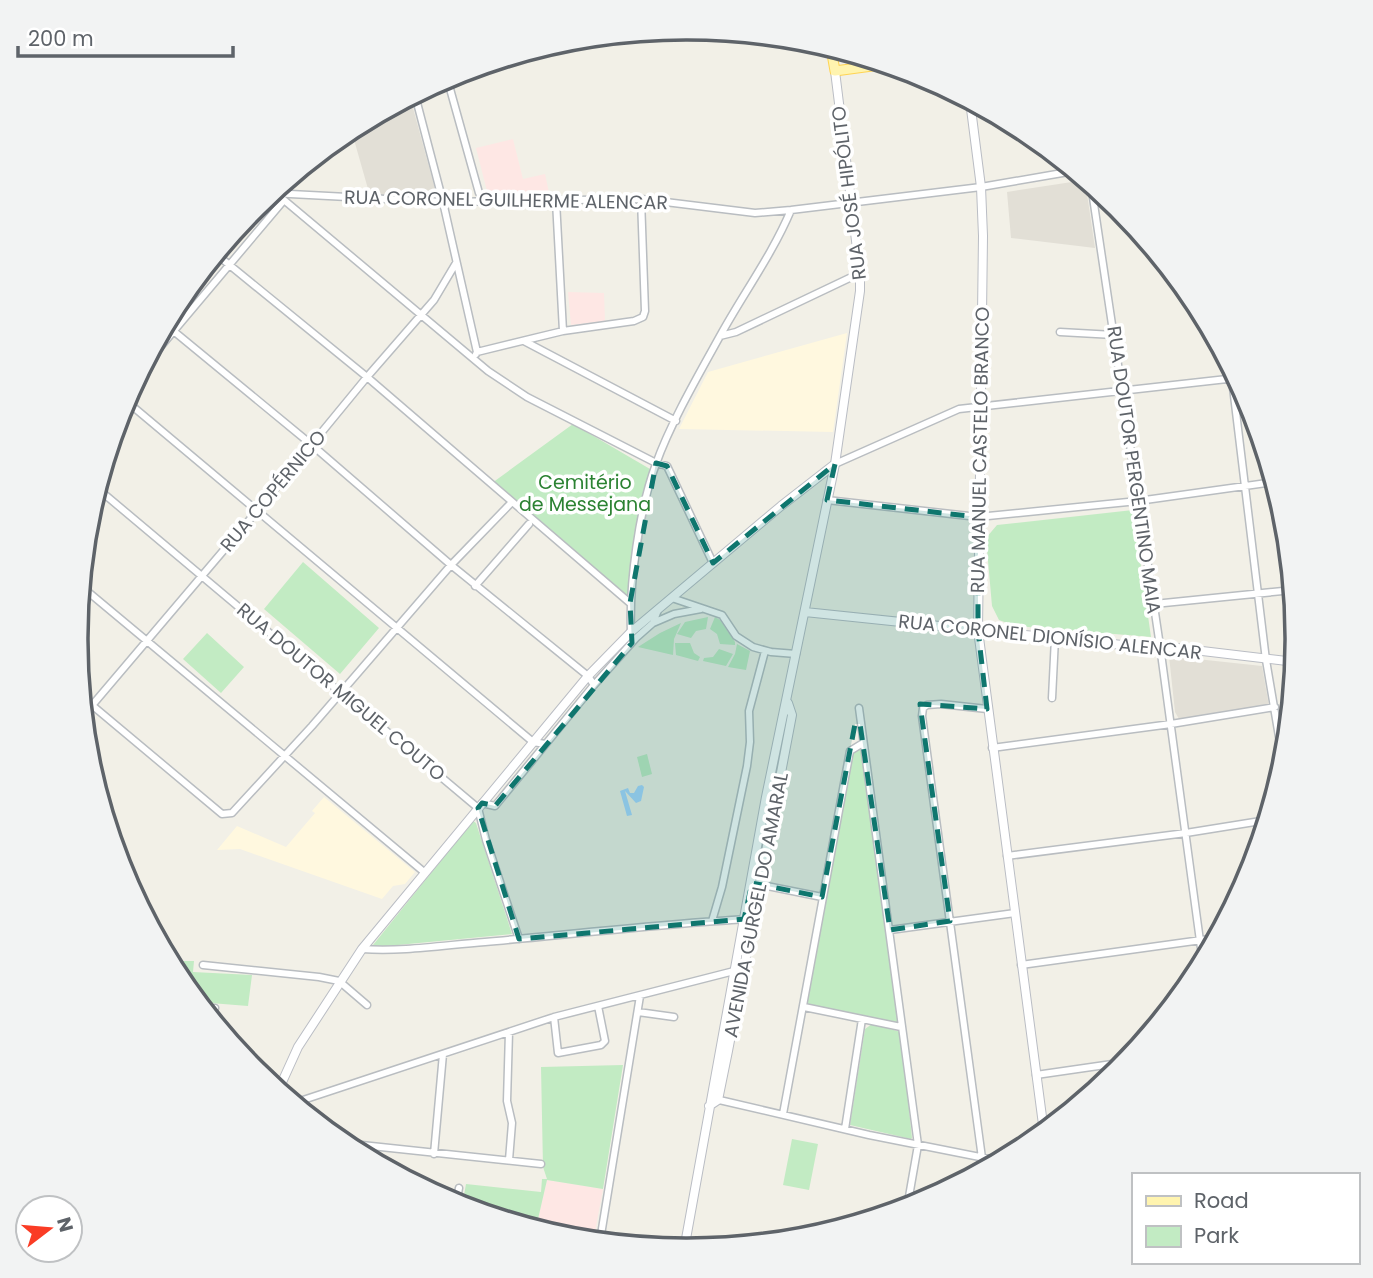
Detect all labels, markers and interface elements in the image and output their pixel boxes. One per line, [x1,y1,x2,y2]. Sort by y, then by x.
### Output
scale bar [18,14,233,58]
text: 200 m [28,24,94,53]
street label: RUA JOSÉ HIPÓLITO [825,104,873,282]
street label: RUA CORONEL GUILHERME ALENCAR [344,184,668,216]
street label: RUA MANUEL CASTELO BRANCO [964,306,996,593]
street label: RUA DOUTOR PERGENTINO MAIA [1100,324,1168,616]
street label: RUA COPÉRNICO [214,424,332,558]
park label: Cemitério de Messejana [519,469,651,518]
street label: RUA DOUTOR MIGUEL COUTO [231,597,451,787]
street label: RUA CORONEL DIONÍSIO ALENCAR [897,608,1203,666]
street label: AVENIDA GURGEL DO AMARAL [717,770,795,1040]
legend [1132,1173,1359,1264]
text: Road [1194,1186,1249,1215]
north arrow [14,1194,84,1264]
text: N [50,1214,80,1235]
text: Park [1194,1221,1239,1250]

